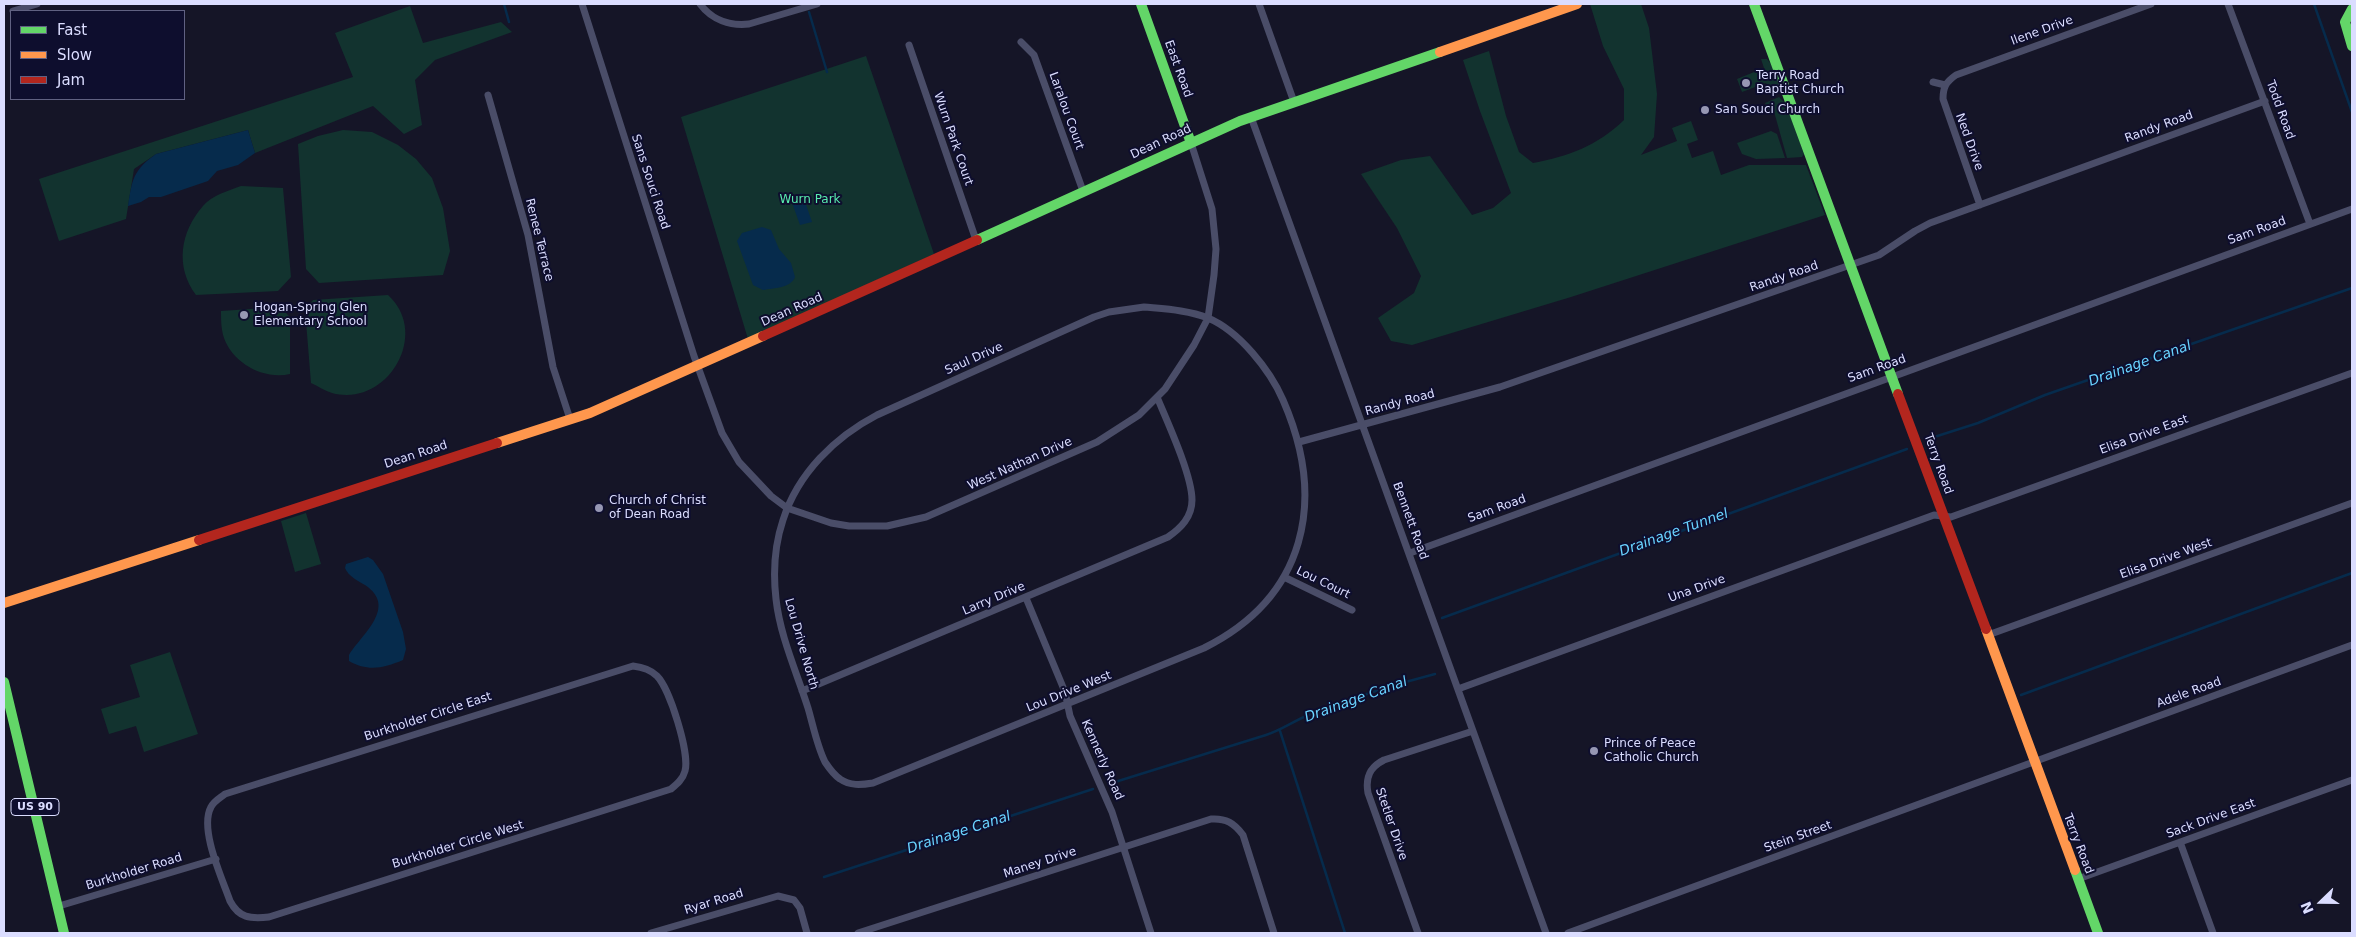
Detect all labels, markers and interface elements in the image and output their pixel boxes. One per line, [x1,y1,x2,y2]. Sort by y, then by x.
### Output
legend [10,10,185,100]
street label: Ilene Drive [2009,13,2075,49]
text: Fast [57,21,87,39]
street label: East Road [1161,38,1195,100]
text: Slow [57,46,92,64]
place label: Terry Road Baptist Church [1756,69,1844,97]
street label: Laralou Court [1045,70,1087,152]
text: Jam [57,71,85,89]
marker: Terry Road Baptist Church [1740,77,1752,89]
street label: Todd Road [2263,79,2297,141]
street label: Wurn Park Court [930,90,976,188]
place label: San Souci Church [1715,103,1820,117]
marker: San Souci Church [1699,104,1711,116]
street label: Randy Road [2123,108,2195,146]
street label: Ned Drive [1952,111,1986,173]
street label: Dean Road [1128,122,1194,162]
street label: Sans Souci Road [628,133,672,231]
park label: Wurn Park [779,193,841,207]
street label: Renee Terrace [522,197,556,283]
street label: Sam Road [2226,214,2288,248]
street label: Randy Road [1748,259,1820,295]
street label: Dean Road [759,290,825,330]
place label: Hogan-Spring Glen Elementary School [254,301,367,329]
marker: Hogan-Spring Glen Elementary School [238,309,250,321]
water label: Drainage Canal [2086,338,2194,390]
street label: Saul Drive [943,340,1005,378]
street label: Sam Road [1846,352,1908,386]
street label: Randy Road [1364,387,1436,419]
street label: Elisa Drive East [2098,412,2190,458]
street label: Terry Road [1920,432,1956,496]
street label: West Nathan Drive [966,434,1074,494]
street label: Dean Road [383,438,449,472]
street label: Bennett Road [1389,480,1431,562]
street label: Sam Road [1466,492,1528,526]
place label: Church of Christ of Dean Road [609,494,706,522]
marker: Church of Christ of Dean Road [593,502,605,514]
water label: Drainage Tunnel [1617,505,1731,561]
street label: Elisa Drive West [2118,536,2214,582]
street label: Lou Court [1294,564,1352,602]
street label: Una Drive [1667,572,1727,606]
street label: Larry Drive [961,579,1027,619]
street label: Lou Drive North [781,597,821,691]
street label: Lou Drive West [1024,668,1114,716]
water label: Drainage Canal [1302,674,1410,726]
street label: Adele Road [2155,675,2223,711]
street label: Burkholder Circle East [362,690,494,744]
street label: Kennerly Road [1078,718,1126,802]
place label: Prince of Peace Catholic Church [1604,737,1699,765]
marker: Prince of Peace Catholic Church [1588,745,1600,757]
street label: Stetler Drive [1372,786,1410,862]
street label: Sack Drive East [2164,796,2258,842]
road number: US 90 [11,799,59,816]
water label: Drainage Canal [905,808,1013,858]
street label: Terry Road [2060,812,2096,876]
street label: Burkholder Circle West [391,818,525,872]
street label: Stein Street [1762,818,1834,856]
street label: Maney Drive [1002,844,1078,882]
street label: Burkholder Road [84,851,184,893]
north arrow [2296,877,2346,927]
street label: Ryar Road [683,886,745,918]
text: N [2297,899,2317,916]

